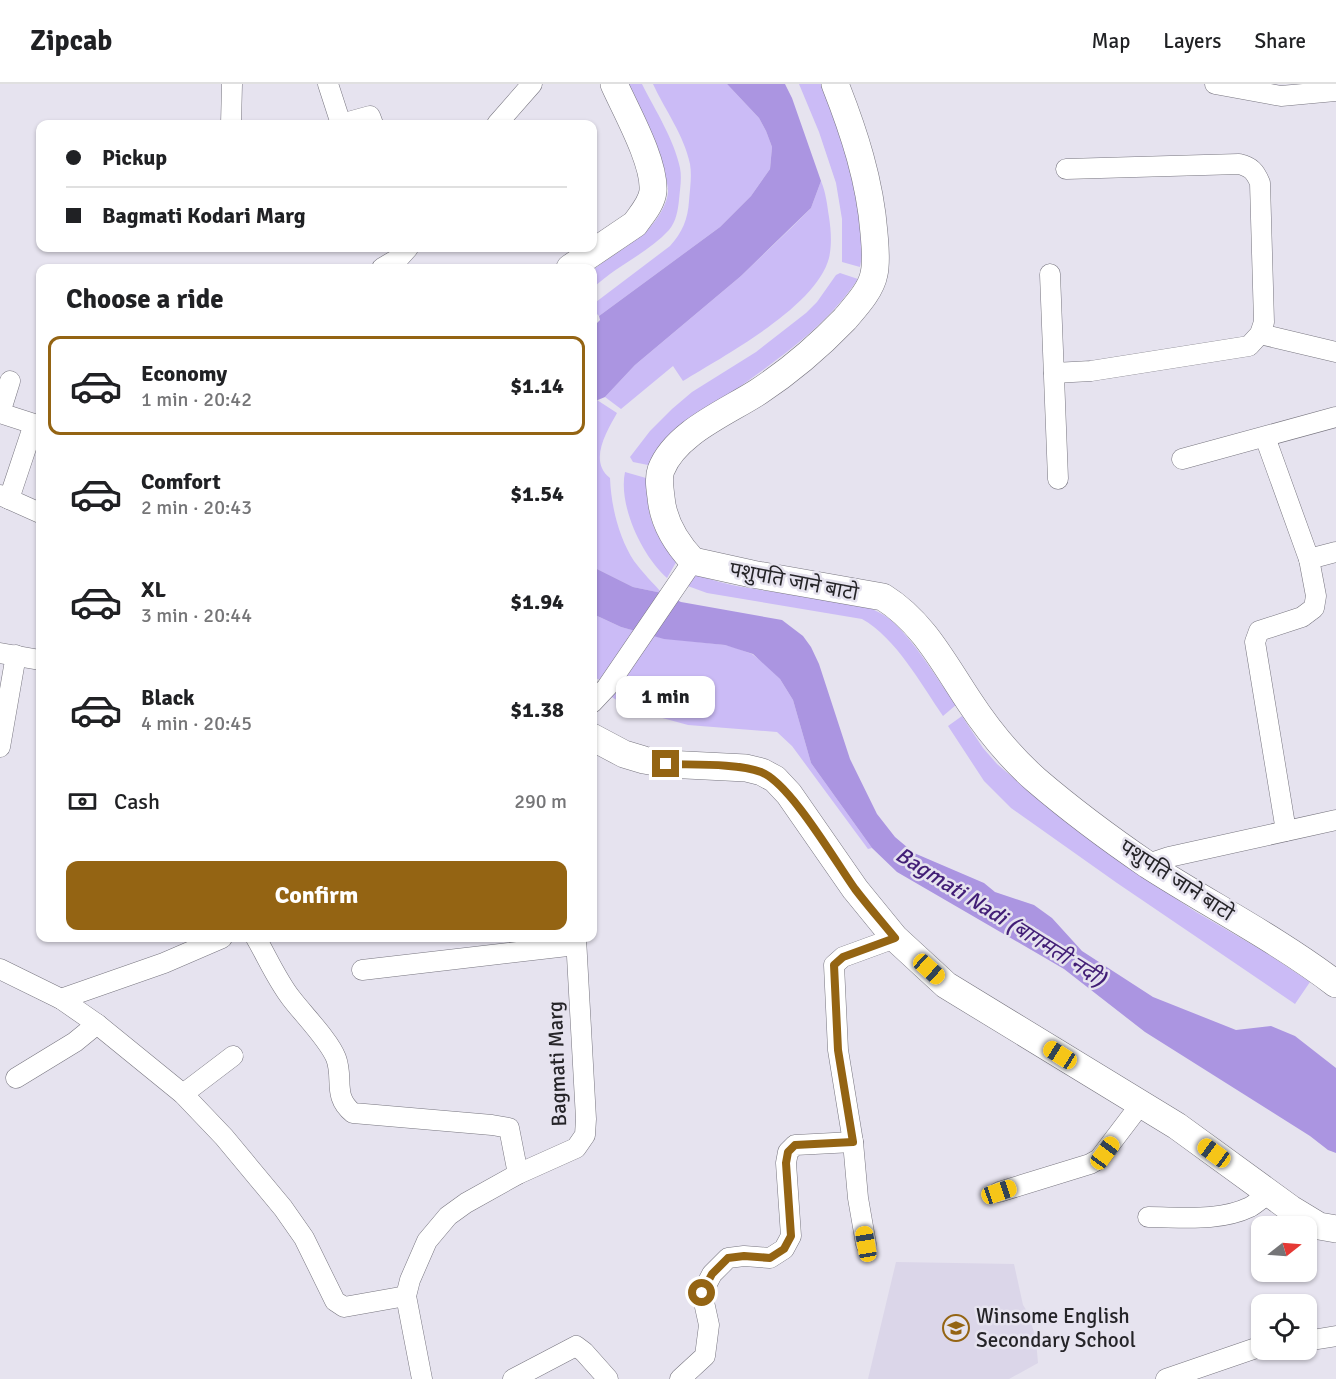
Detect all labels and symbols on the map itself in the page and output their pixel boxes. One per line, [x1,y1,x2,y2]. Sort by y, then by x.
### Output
street label: पशुपति जाने बाटो [727,556,861,606]
callout: 1 min [616,677,716,719]
route end [652,750,679,777]
street label: पशुपति जाने बाटो [1115,833,1239,927]
water label: Bagmati Nadi (बागमती नदी) [891,841,1111,993]
car [910,950,948,988]
street label: Bagmati Marg [542,1001,572,1127]
car [1040,1038,1080,1072]
car [1087,1133,1123,1173]
car [1194,1135,1234,1171]
car [979,1178,1019,1206]
north arrow [1251,1216,1317,1282]
car [854,1225,878,1263]
route start [688,1279,715,1306]
place label: Winsome English Secondary School [976,1303,1136,1353]
school or university icon: Winsome English Secondary School [941,1313,971,1343]

